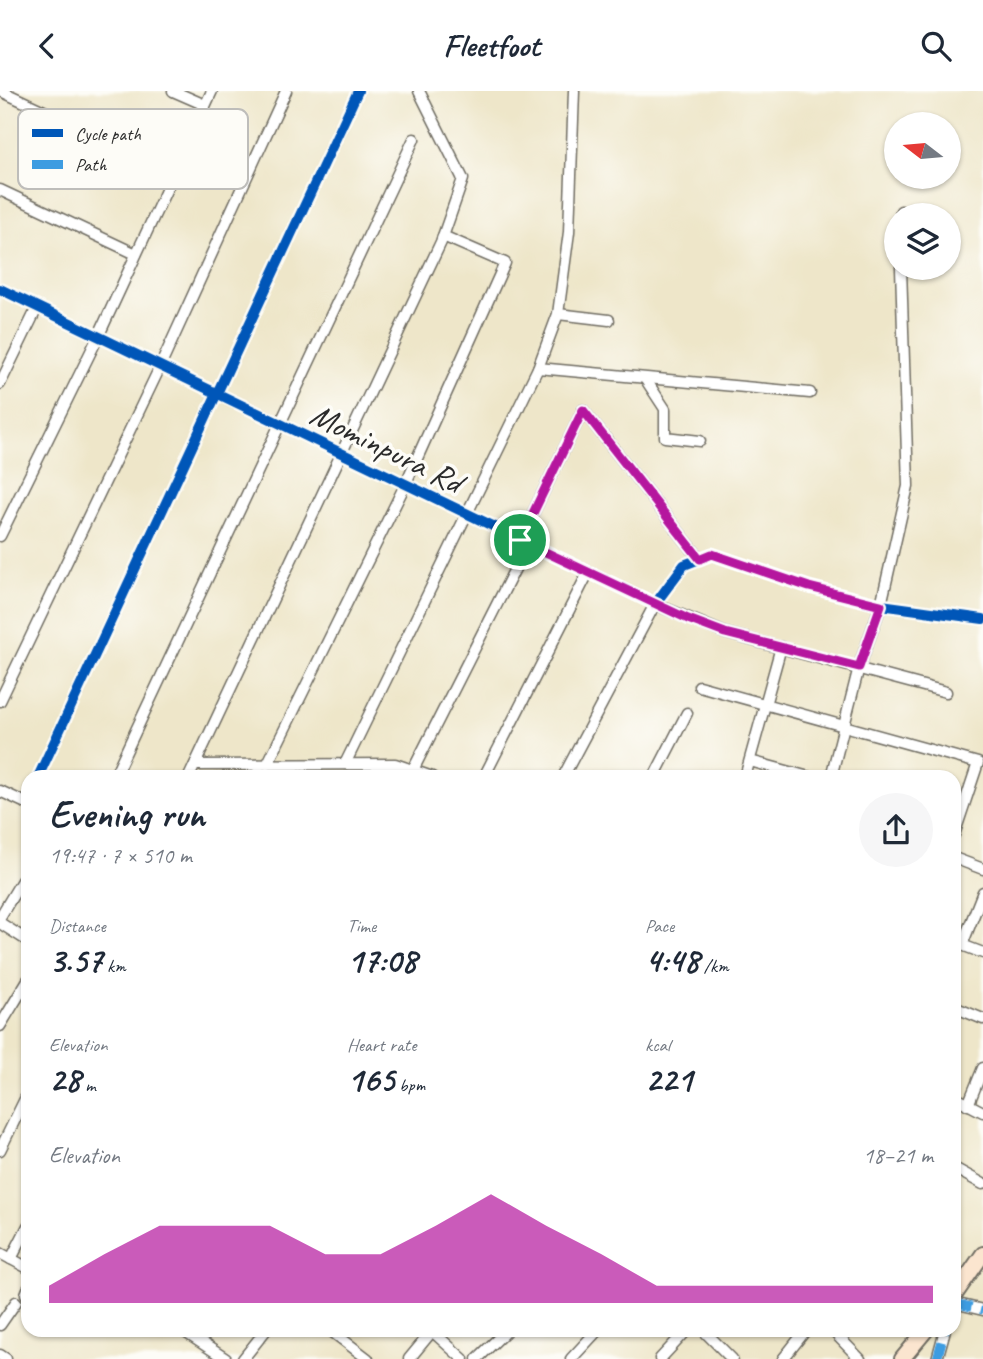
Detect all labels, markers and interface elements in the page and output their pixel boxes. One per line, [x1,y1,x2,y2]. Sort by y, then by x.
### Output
text: Fleetfoot [443,25,540,66]
icon: back [28,27,66,65]
icon: search [917,27,955,65]
legend [18,109,248,189]
north arrow [884,112,961,189]
map controls [884,112,961,280]
text: Cycle path [75,122,141,146]
text: Path [75,153,108,177]
button: layers [884,203,961,280]
street label: Mominpura Rd [304,393,474,505]
pin [490,510,550,570]
icon: arrive [501,521,539,559]
text: Evening run [49,791,205,838]
button: share [859,793,933,867]
text: 19:47 · 7 × 510 m [49,841,192,870]
text: Distance [49,914,106,938]
text: Time [347,914,376,938]
text: Pace [645,914,674,938]
text: 3.57 [49,938,102,983]
text: 17:08 [347,938,417,983]
text: 4:48 [645,938,699,983]
text: km [102,954,126,978]
text: /km [699,954,729,978]
text: Elevation [49,1033,107,1057]
text: Heart rate [347,1033,416,1057]
text: kcal [645,1033,670,1057]
text: 28 [49,1057,81,1102]
text: 165 [347,1057,394,1102]
text: 221 [645,1057,692,1102]
text: m [81,1073,96,1097]
text: bpm [394,1073,425,1097]
text: Elevation [49,1141,120,1170]
text: 18–21 m [863,1141,933,1170]

